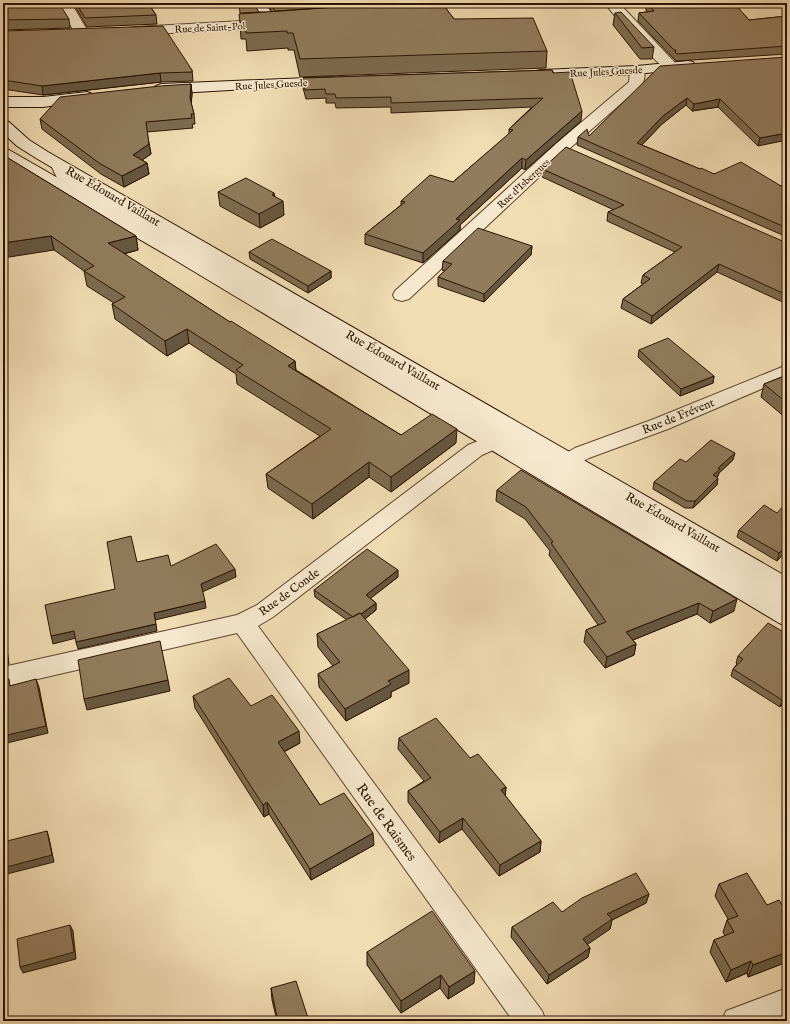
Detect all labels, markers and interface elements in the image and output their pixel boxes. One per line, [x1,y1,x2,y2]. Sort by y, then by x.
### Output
street label: Rue de Saint-Pol [174,20,246,37]
street label: Rue Jules Guesde [569,64,643,81]
street label: Rue Jules Guesde [234,77,308,94]
street label: Rue d'Isbergues [495,156,554,212]
street label: Rue Édouard Vaillant [63,162,163,230]
street label: Rue Édouard Vaillant [343,326,443,394]
street label: Rue de Frévent [640,395,716,438]
street label: Rue Édouard Vaillant [623,488,723,556]
street label: Rue de Conde [256,565,323,619]
street label: Rue de Raismes [352,780,420,865]

